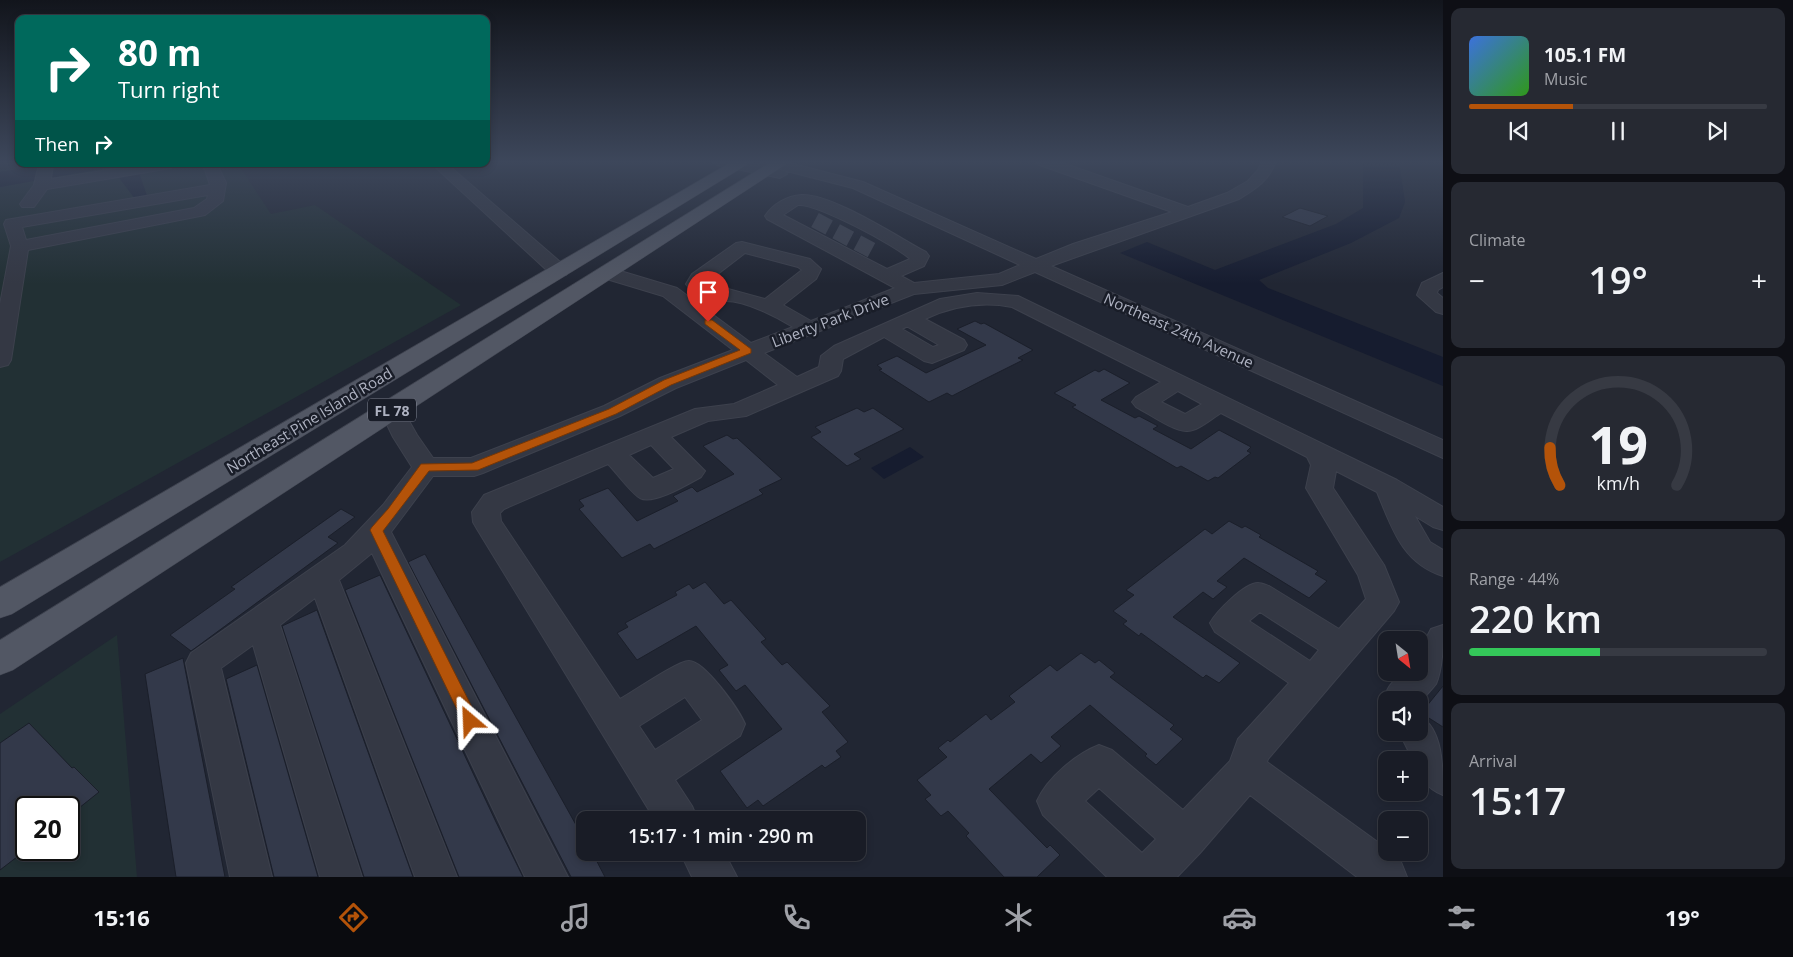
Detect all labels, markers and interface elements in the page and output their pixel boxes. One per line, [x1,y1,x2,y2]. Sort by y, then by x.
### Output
text: 80 m [118,29,201,76]
icon: right [35,35,100,100]
text: 105.1 FM [1544,42,1626,68]
text: Music [1544,68,1588,90]
text: Turn right [118,74,220,104]
icon: previous [1505,117,1533,145]
icon: pause [1604,117,1632,145]
icon: next [1703,117,1731,145]
icon: right [89,130,117,158]
text: Then [35,131,79,157]
text: Climate [1469,229,1526,251]
text: 19° [1588,253,1648,305]
text: − [1469,261,1485,299]
text: + [1751,261,1767,299]
pin [687,271,729,322]
icon: arrive [694,278,722,306]
street label: Liberty Park Drive [768,288,892,352]
street label: Northeast 24th Avenue [1101,288,1257,372]
street label: Northeast Pine Island Road [222,362,396,478]
road number: FL 78 [368,398,416,422]
text: 19 [1588,408,1648,479]
text: km/h [1596,471,1640,495]
text: Range · 44% [1469,568,1559,590]
text: 220 km [1469,592,1602,644]
north arrow [1378,631,1428,681]
map controls [1378,631,1428,861]
button: sound [1378,691,1428,741]
position arrow [443,694,495,746]
text: Arrival [1469,750,1517,772]
button: + [1378,751,1428,801]
text: 15:17 [1469,774,1566,826]
speed limit sign: 20 [15,796,80,861]
button: − [1378,811,1428,861]
text: 15:17 · 1 min · 290 m [628,823,814,849]
icon: directions [336,900,371,935]
icon: music [558,900,593,935]
icon: phone [779,900,814,935]
icon: climate [1001,900,1036,935]
icon: car [1222,900,1257,935]
icon: filters [1444,900,1479,935]
text: 15:16 [93,902,150,932]
text: 19° [1665,902,1700,932]

